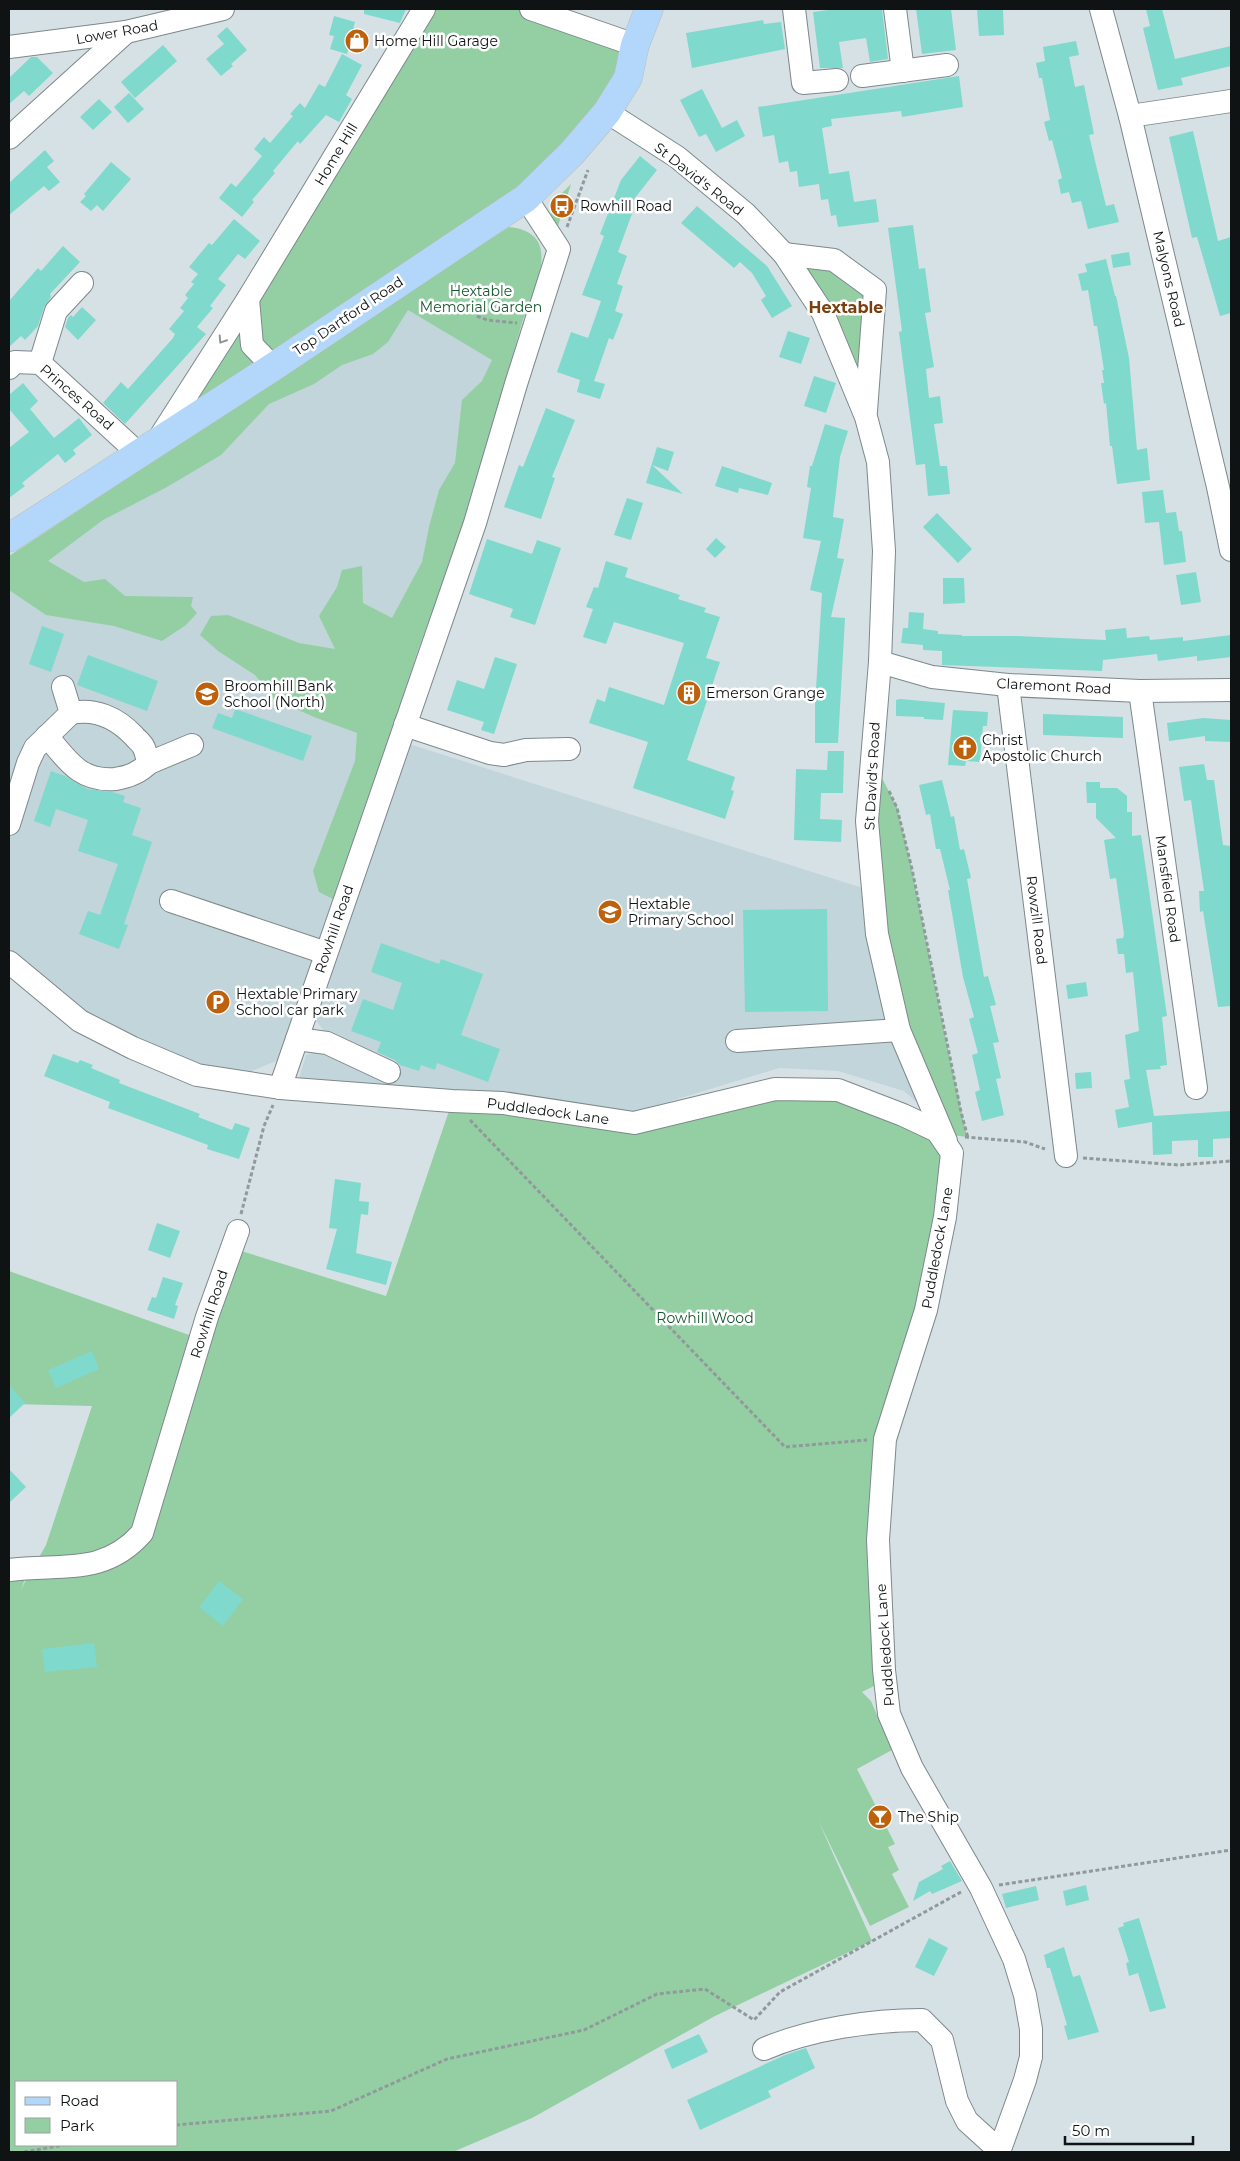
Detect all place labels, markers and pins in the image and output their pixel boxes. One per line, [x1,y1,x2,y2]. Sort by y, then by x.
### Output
shop icon: Home Hill Garage [344,28,370,54]
place label: Home Hill Garage [374,32,498,50]
bus stop icon: Rowhill Road [549,193,575,219]
place label: Rowhill Road [580,197,672,215]
place label: Broomhill Bank School (North) [224,677,334,711]
building icon: Emerson Grange [676,680,702,706]
school or university icon: Broomhill Bank School (North) [194,681,220,707]
place label: Emerson Grange [706,684,825,702]
place label: Christ Apostolic Church [982,731,1102,765]
church icon: Christ Apostolic Church [952,735,978,761]
place label: Hextable Primary School [628,895,734,929]
school or university icon: Hextable Primary School [597,899,623,925]
place label: Hextable Primary School car park [236,985,358,1019]
parking icon: Hextable Primary School car park [205,989,231,1015]
bar icon: The Ship [867,1804,893,1830]
place label: The Ship [898,1808,959,1826]

